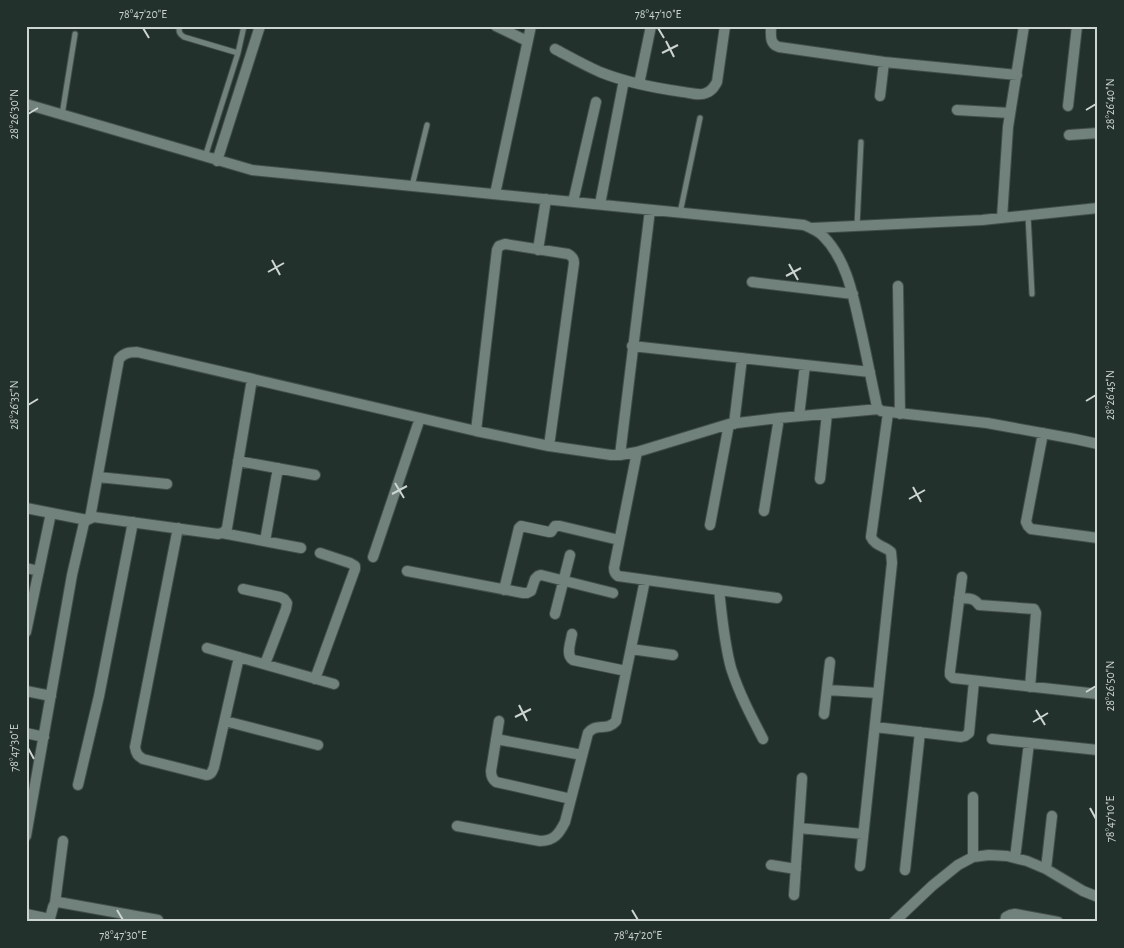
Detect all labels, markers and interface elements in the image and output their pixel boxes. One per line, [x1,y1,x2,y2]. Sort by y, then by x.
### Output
text: 78°47'20"E [119,8,167,20]
text: 78°47'10"E [635,8,682,20]
text: 28°26'40"N [1104,78,1116,130]
text: 28°26'30"N [8,89,20,139]
text: 28°26'45"N [1104,370,1116,420]
text: 28°26'35"N [8,380,20,430]
text: 28°26'50"N [1104,661,1116,711]
text: 78°47'30"E [8,724,20,772]
text: 78°47'10"E [1104,795,1116,842]
text: 78°47'30"E [99,929,147,941]
text: 78°47'20"E [614,929,662,941]

